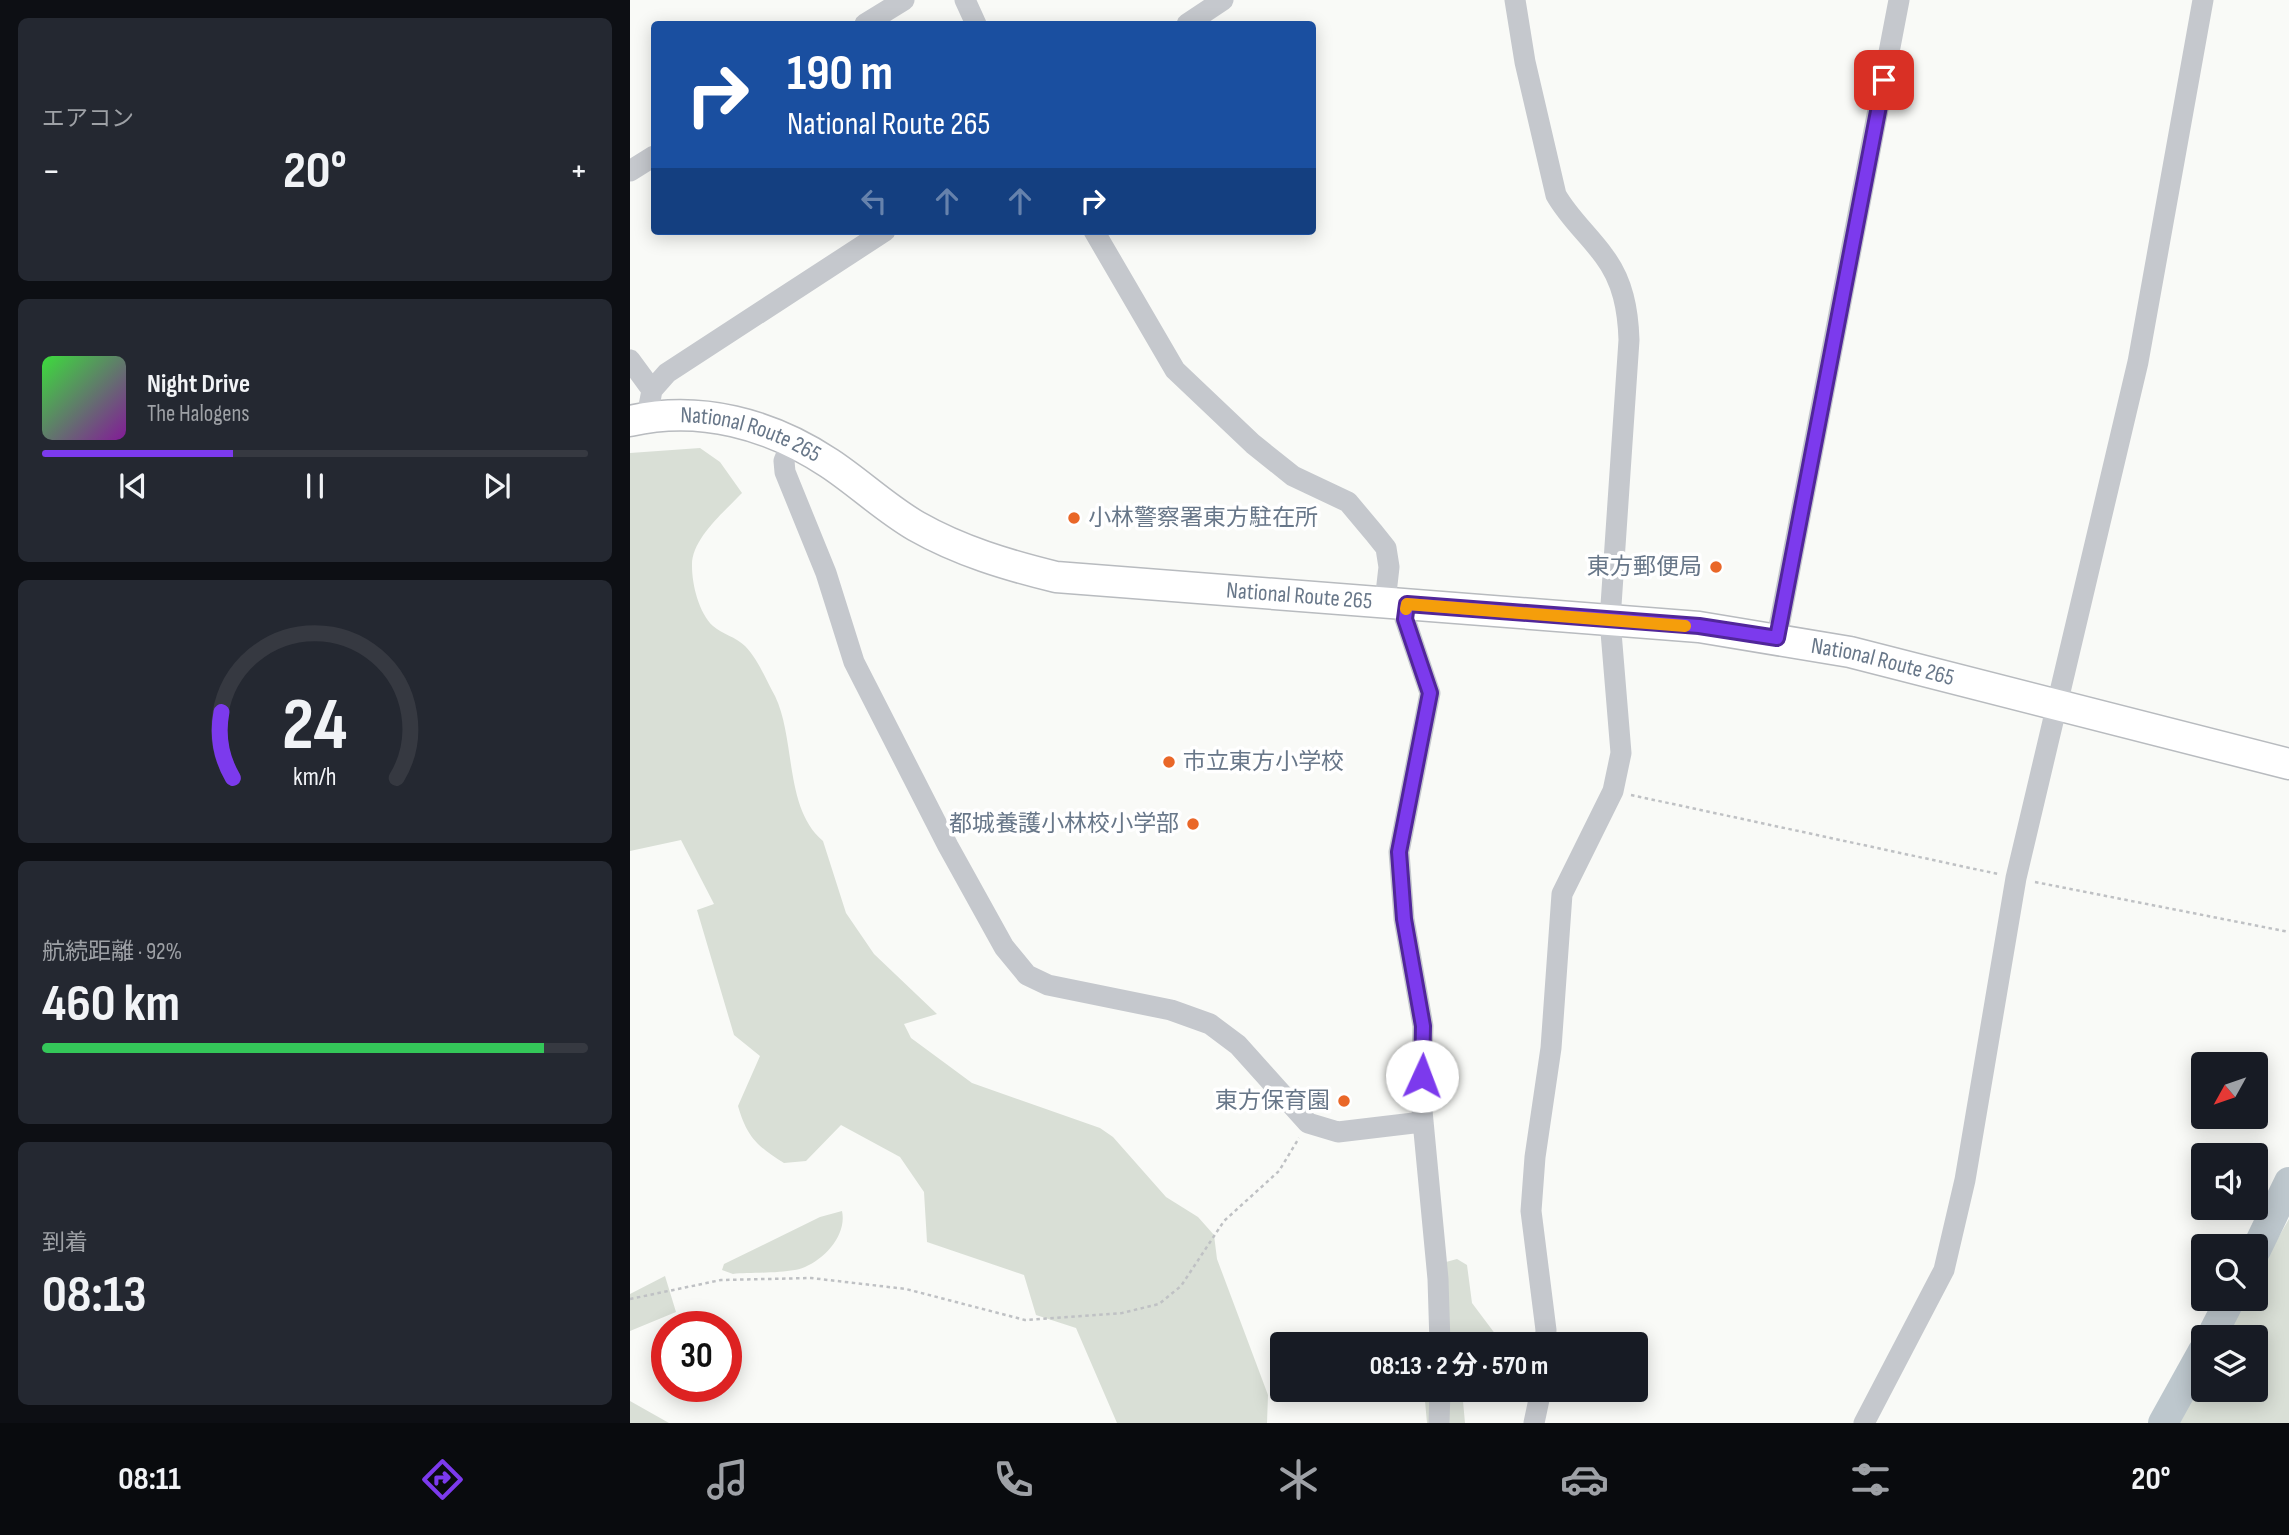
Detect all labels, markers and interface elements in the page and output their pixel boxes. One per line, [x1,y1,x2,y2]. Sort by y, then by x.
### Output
text: 190 m [787,45,893,104]
icon: right [672,49,763,140]
pin [1854,50,1914,110]
icon: arrive [1865,61,1903,99]
text: エアコン [42,105,134,133]
text: National Route 265 [787,105,990,144]
text: 20° [283,140,347,203]
text: − [42,149,61,194]
text: + [569,149,588,194]
icon: left [855,182,893,220]
icon: ahead [928,182,966,220]
icon: ahead [1001,182,1039,220]
icon: right [1074,182,1112,220]
text: Night Drive [147,369,250,400]
text: The Halogens [147,400,250,428]
street label: National Route 265 [680,401,826,469]
icon: previous [114,467,152,505]
icon: pause [296,467,334,505]
icon: next [478,467,516,505]
place label: 小林警察署東方駐在所 [1088,504,1318,532]
marker: 小林警察署東方駐在所 [1066,510,1082,526]
place label: 東方郵便局 [1587,553,1702,581]
marker: 東方郵便局 [1708,559,1724,575]
street label: National Route 265 [1225,576,1373,616]
street label: National Route 265 [1809,632,1957,692]
text: 24 [282,682,348,770]
place label: 市立東方小学校 [1183,748,1344,776]
marker: 市立東方小学校 [1161,754,1177,770]
text: km/h [293,761,337,792]
place label: 都城養護小林校小学部 [949,810,1179,838]
marker: 都城養護小林校小学部 [1185,816,1201,832]
text: 航続距離 · 92% [42,938,182,966]
text: 460 km [42,973,180,1036]
position arrow [1385,1039,1459,1113]
north arrow [2191,1052,2268,1129]
map controls [2191,1052,2268,1402]
place label: 東方保育園 [1215,1087,1330,1115]
marker: 東方保育園 [1336,1093,1352,1109]
button: sound [2191,1143,2268,1220]
text: 到着 [42,1229,88,1257]
button: search [2191,1234,2268,1311]
text: 08:13 [42,1264,147,1327]
speed limit sign: 30 [651,1311,742,1402]
button: layers [2191,1325,2268,1402]
text: 08:13 · 2 分 · 570 m [1370,1351,1548,1382]
icon: directions [418,1455,467,1504]
icon: music [703,1455,752,1504]
icon: phone [989,1455,1038,1504]
icon: climate [1274,1455,1323,1504]
icon: car [1560,1455,1609,1504]
icon: filters [1846,1455,1895,1504]
text: 08:11 [118,1460,181,1499]
text: 20° [2131,1460,2171,1499]

